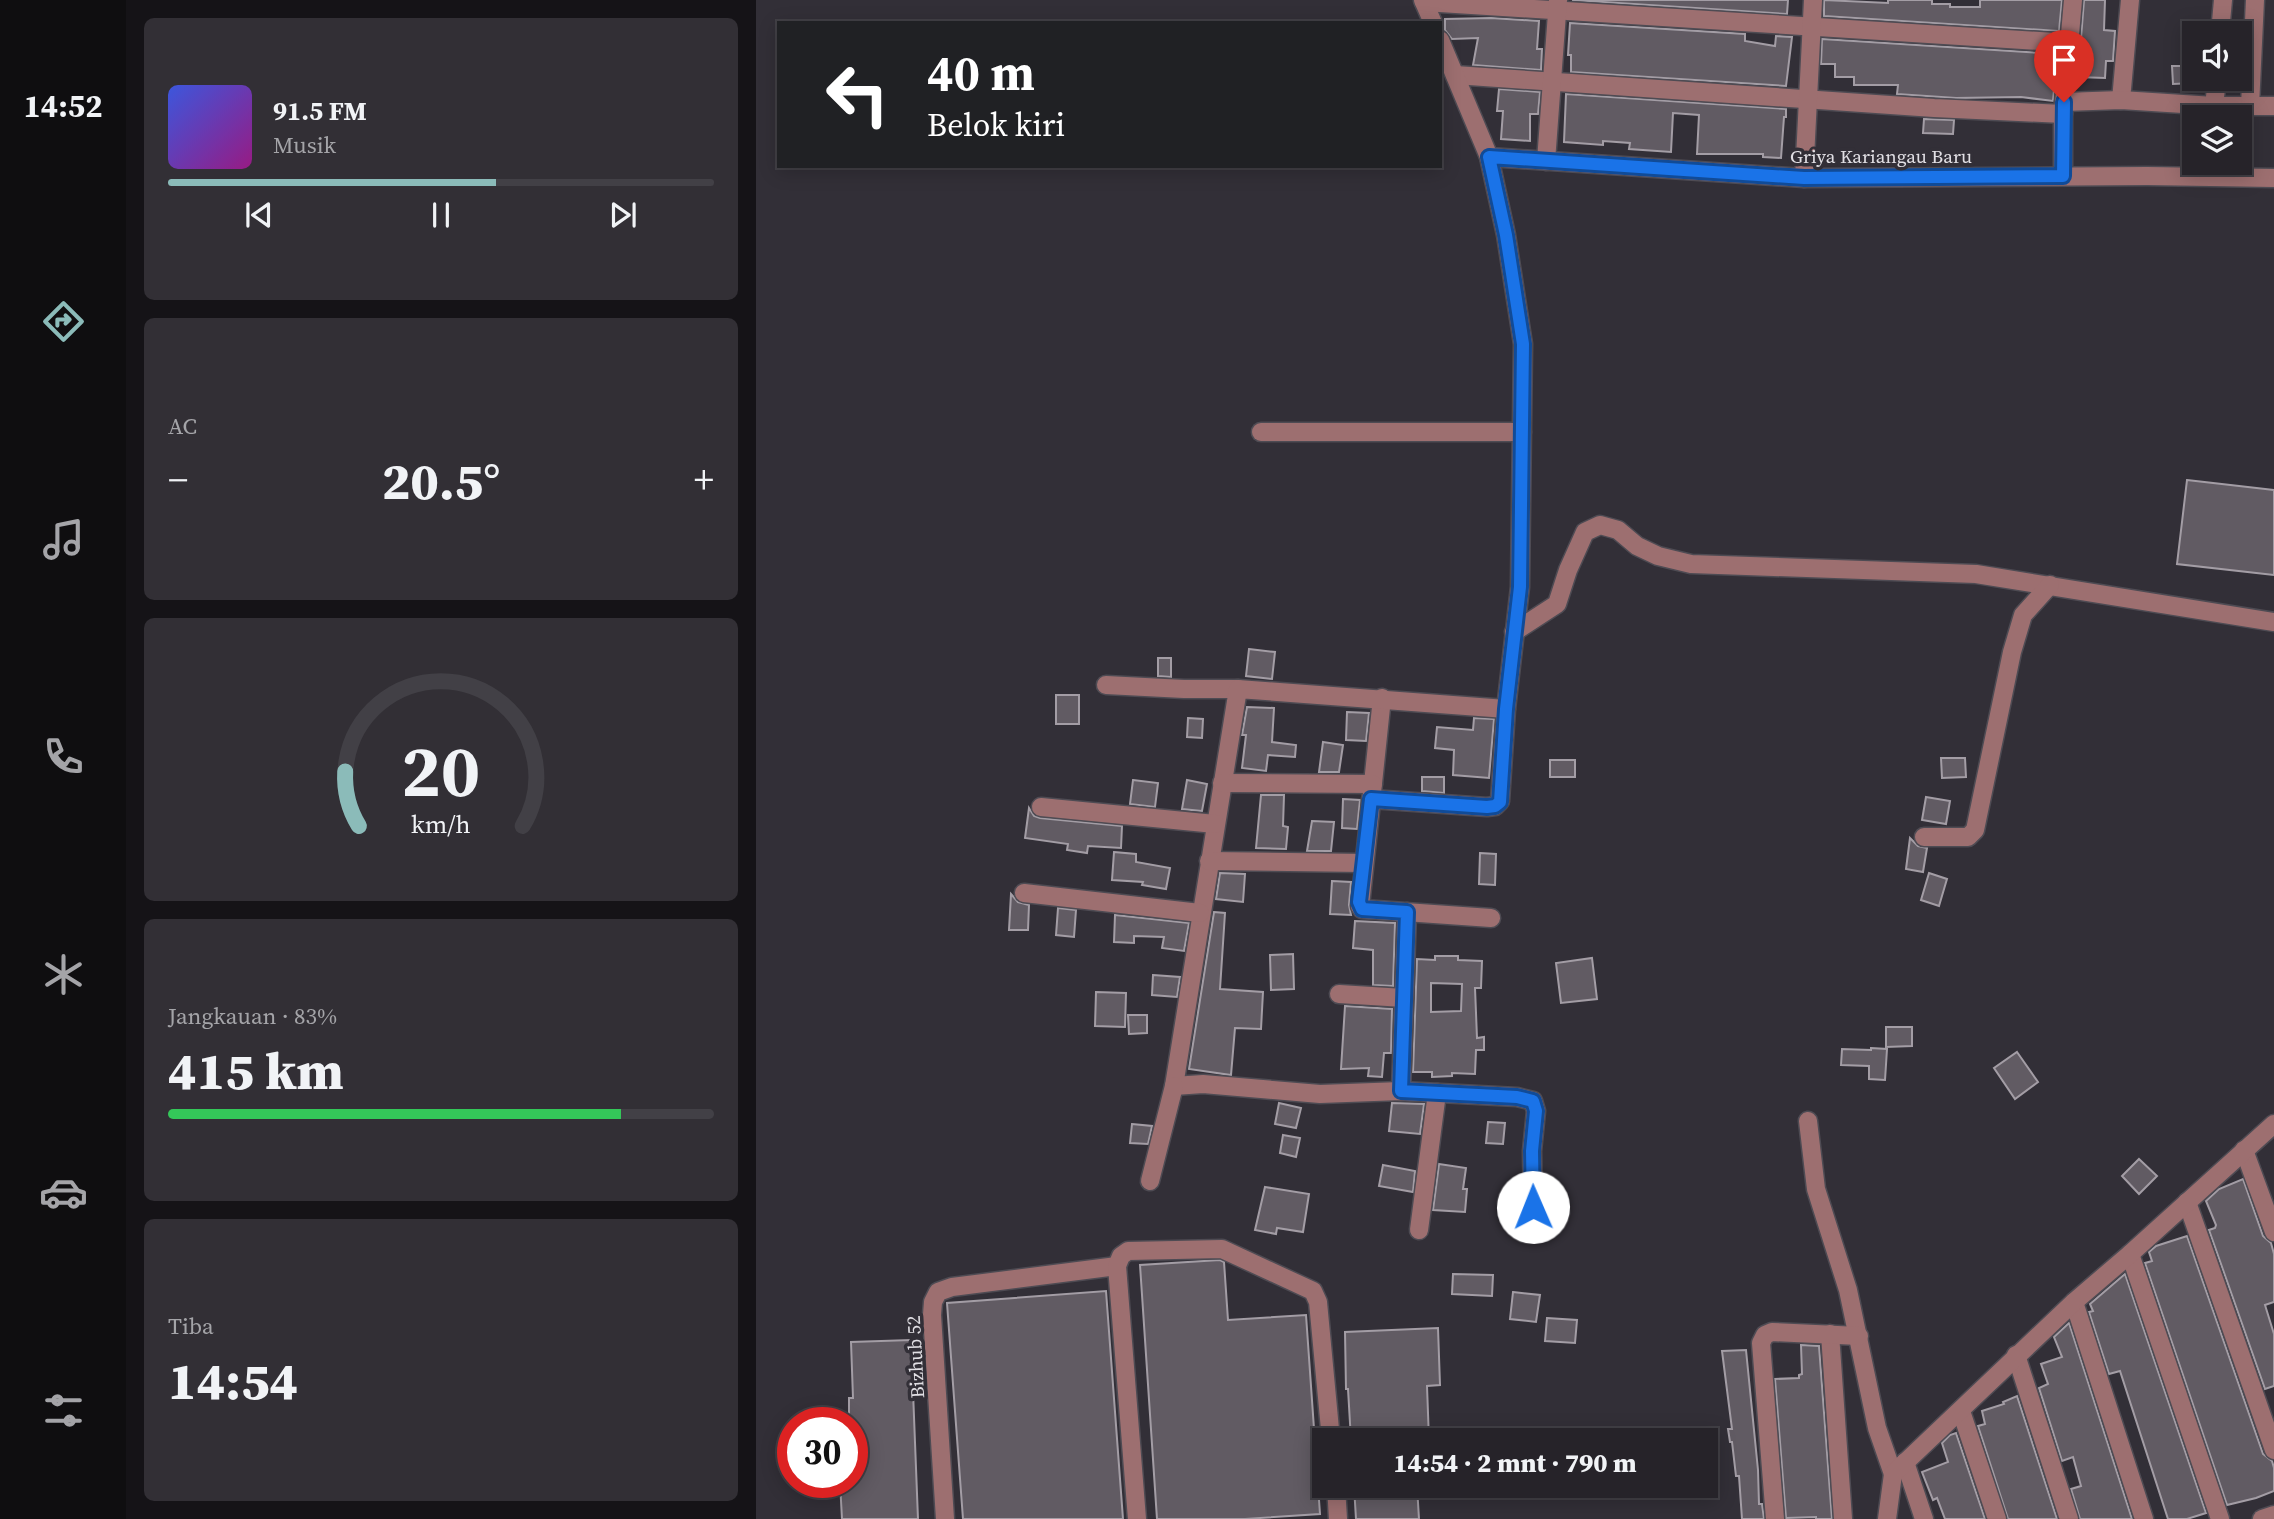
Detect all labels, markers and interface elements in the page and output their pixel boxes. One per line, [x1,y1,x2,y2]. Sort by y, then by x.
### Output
map controls [2182,21,2252,175]
button: sound [2182,21,2252,91]
pin [2034,30,2094,102]
text: 40 m [927,39,1035,106]
icon: arrive [2045,41,2083,79]
icon: left [812,49,903,140]
text: 14:52 [24,84,102,128]
text: 91.5 FM [273,93,367,129]
text: Belok kiri [927,103,1065,147]
button: layers [2182,105,2252,175]
text: Musik [273,129,336,161]
street label: Griya Kariangau Baru [1790,143,1972,169]
icon: previous [240,196,278,234]
icon: pause [422,196,460,234]
icon: next [604,196,642,234]
icon: directions [39,297,88,346]
text: AC [168,410,197,442]
text: 20.5° [382,445,500,516]
text: − [168,454,188,506]
text: + [694,454,714,506]
icon: music [39,515,88,564]
text: 20 [402,721,480,820]
icon: phone [39,732,88,781]
text: km/h [411,806,471,840]
icon: climate [39,950,88,999]
text: Jangkauan · 83% [168,1000,337,1032]
text: 415 km [168,1035,344,1106]
icon: car [39,1168,88,1217]
position arrow [1496,1170,1570,1244]
text: Tiba [168,1310,214,1342]
street label: Bizhub 52 [900,1315,930,1399]
text: 14:54 [168,1345,298,1416]
icon: filters [39,1386,88,1435]
speed limit sign: 30 [777,1407,868,1498]
text: 14:54 · 2 mnt · 790 m [1393,1445,1637,1481]

